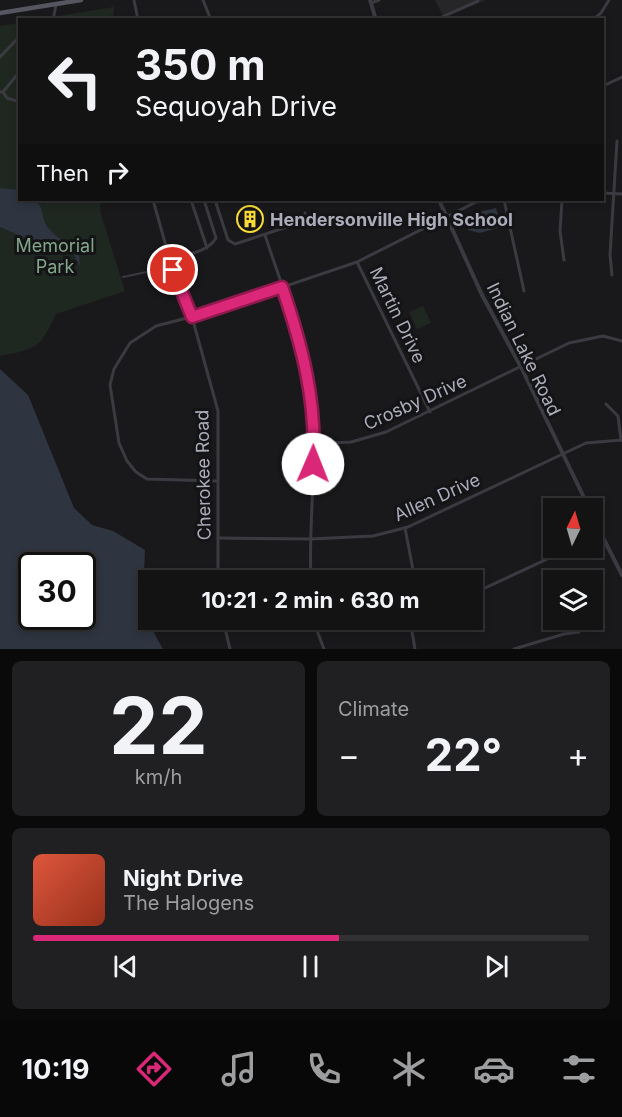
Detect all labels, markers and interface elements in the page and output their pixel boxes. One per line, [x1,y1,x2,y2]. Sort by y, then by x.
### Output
text: 350 m [135,39,266,90]
icon: left [36,42,114,120]
text: Sequoyah Drive [135,90,337,123]
icon: right [101,156,134,189]
text: Then [36,160,89,186]
building icon: Hendersonville High School [235,204,265,234]
place label: Hendersonville High School [270,209,513,230]
park label: Memorial Park [15,235,95,277]
pin [147,244,198,295]
icon: arrive [156,253,189,286]
street label: Martin Drive [366,264,430,366]
street label: Indian Lake Road [483,279,565,419]
street label: Crosby Drive [360,370,470,434]
street label: Cherokee Road [191,410,215,540]
position arrow [281,432,345,496]
street label: Allen Drive [391,469,483,525]
north arrow [543,498,603,558]
map controls [543,498,603,630]
speed limit sign: 30 [18,552,96,630]
button: layers [543,570,603,630]
text: 10:21 · 2 min · 630 m [202,587,419,613]
text: 22 [109,678,208,773]
text: Climate [338,697,409,721]
text: 22° [425,727,502,782]
text: − [338,735,360,775]
text: + [567,735,589,775]
text: km/h [135,765,182,789]
text: Night Drive [123,865,243,891]
text: The Halogens [123,891,254,915]
icon: previous [109,950,142,983]
icon: pause [294,950,327,983]
icon: next [480,950,513,983]
icon: directions [133,1048,175,1090]
icon: music [218,1048,260,1090]
icon: phone [303,1048,345,1090]
icon: climate [388,1048,430,1090]
icon: car [473,1048,515,1090]
icon: filters [558,1048,600,1090]
text: 10:19 [22,1053,90,1086]

